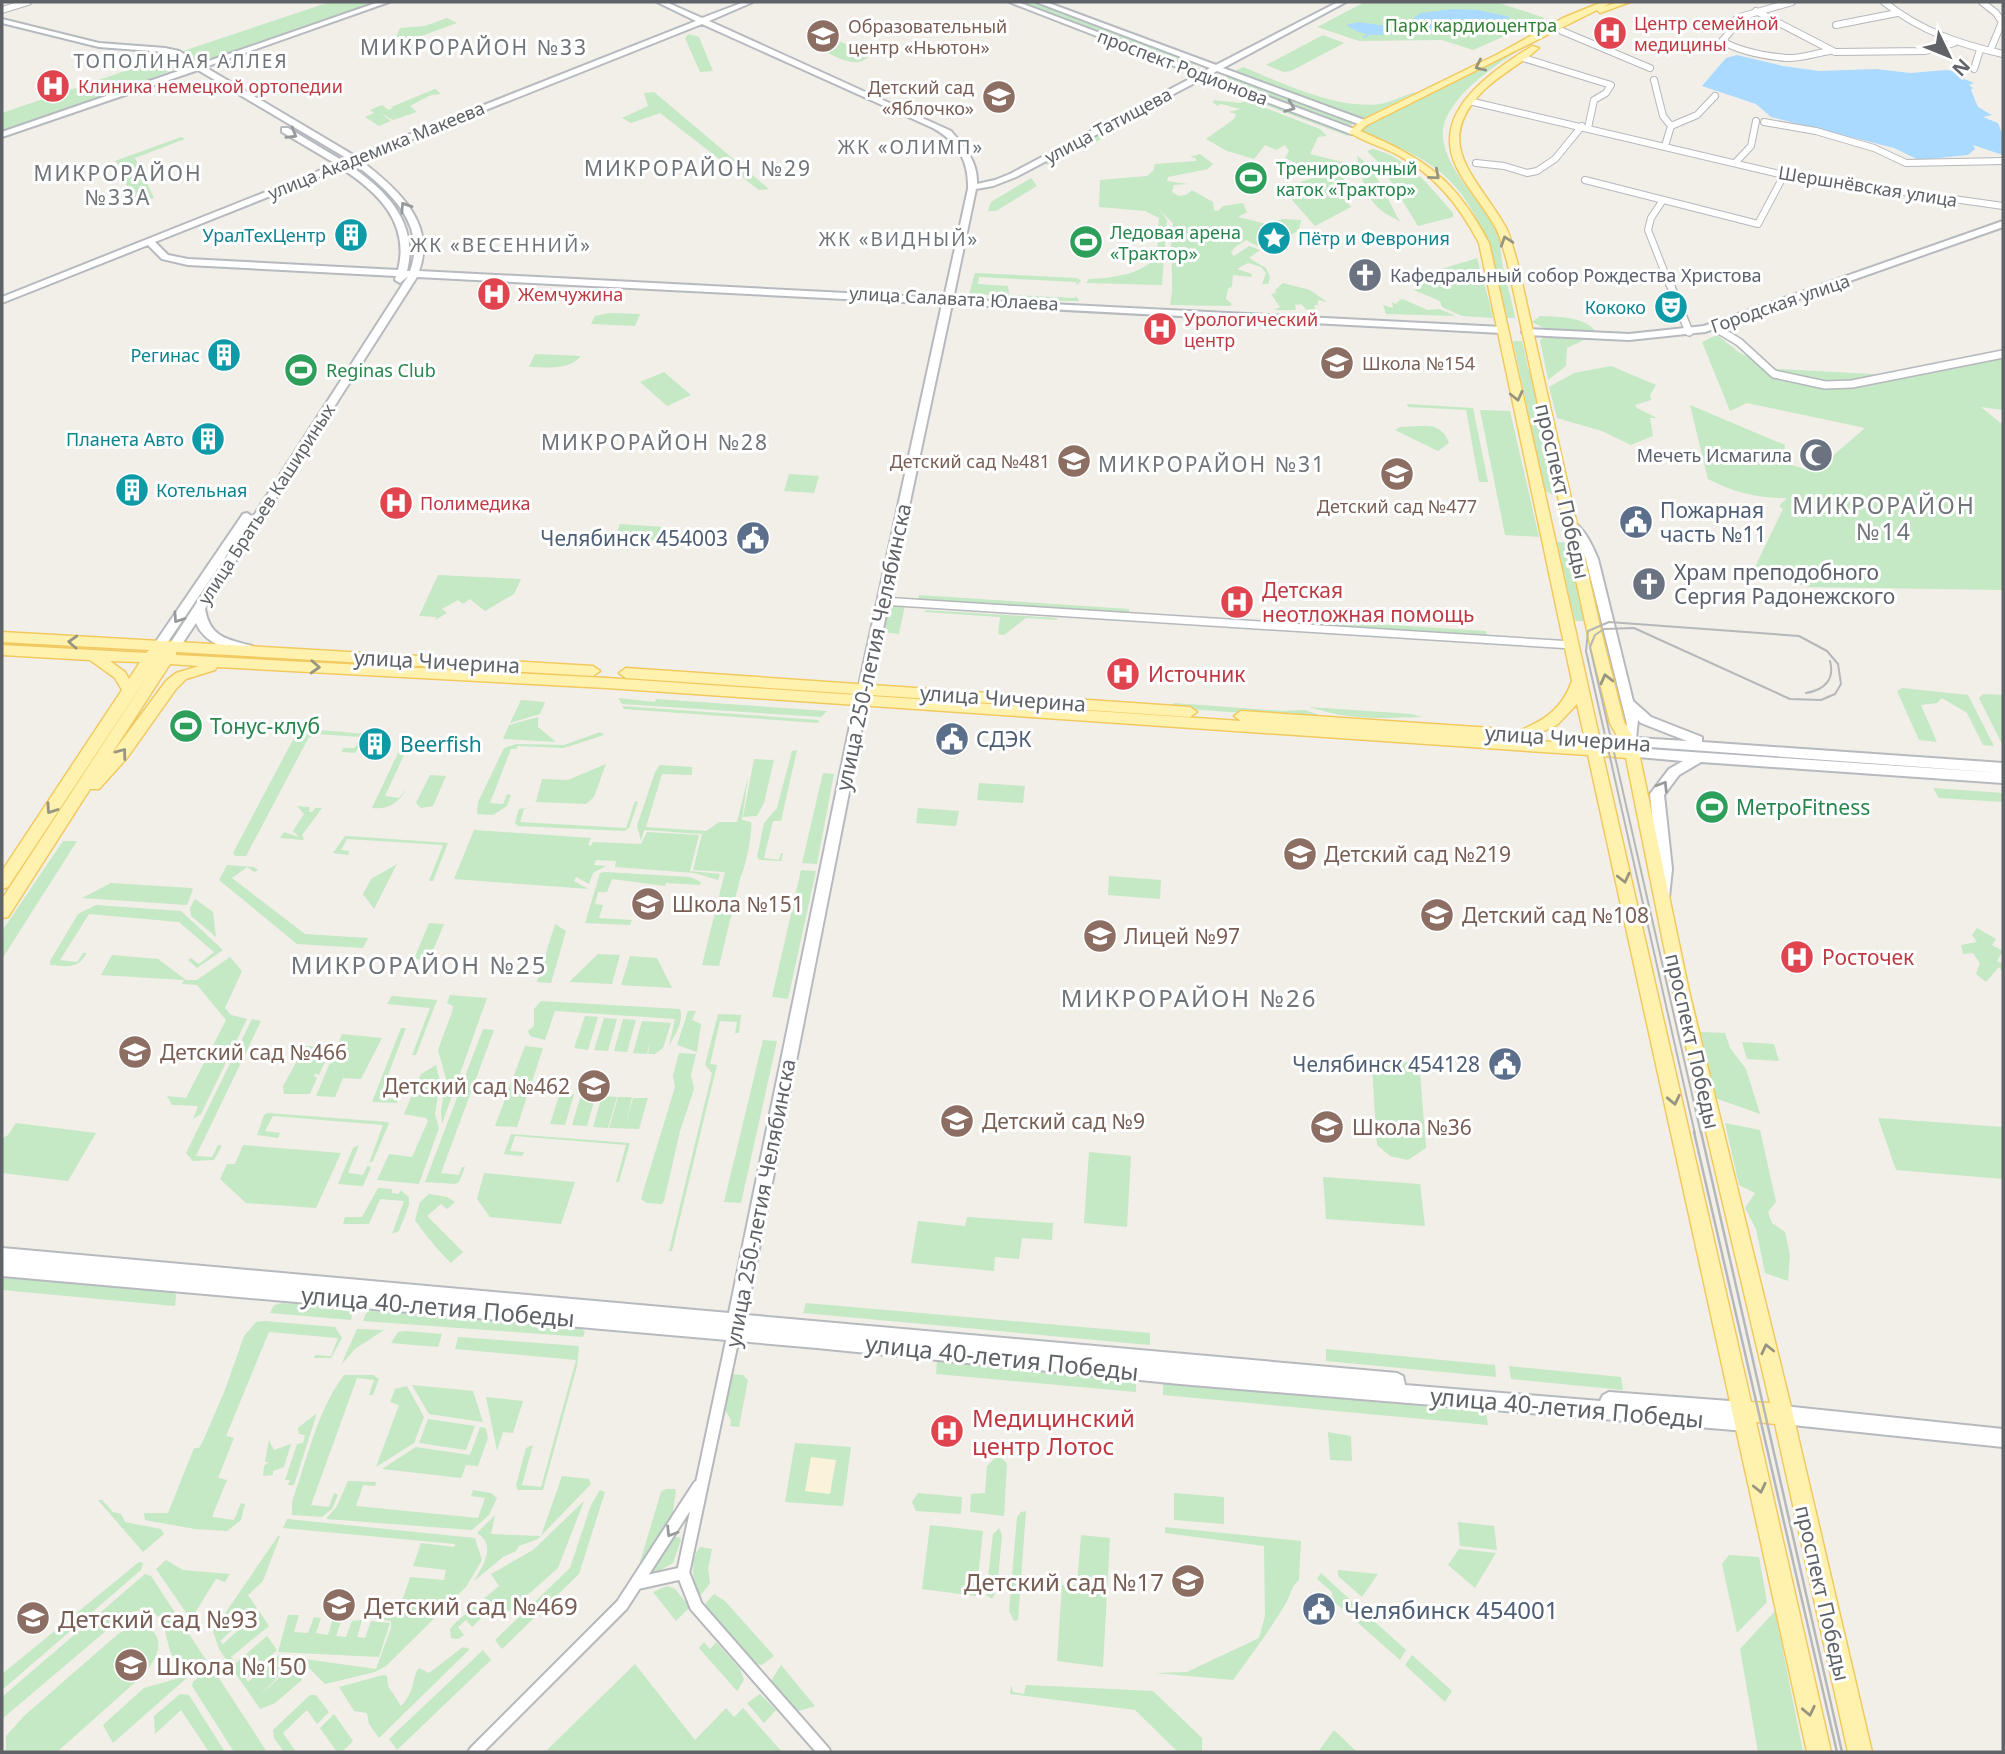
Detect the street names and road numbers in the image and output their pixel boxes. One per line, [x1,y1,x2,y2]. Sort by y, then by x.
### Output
street label: проспект Родионова [1094,23,1272,111]
street label: улица Татищева [1040,81,1176,169]
street label: улица Академика Макеева [264,95,488,205]
street label: Шершнёвская улица [1777,160,1959,212]
street label: Городская улица [1707,268,1853,338]
street label: улица Салавата Юлаева [849,281,1059,315]
street label: улица Братьев Кашириных [192,398,340,609]
street label: проспект Победы [1529,400,1597,582]
street label: улица 250-летия Челябинска [829,501,917,793]
street label: улица Чичерина [353,643,521,679]
street label: улица Чичерина [919,678,1087,718]
street label: улица Чичерина [1484,718,1652,758]
street label: проспект Победы [1659,950,1727,1132]
street label: улица 250-летия Челябинска [718,1056,802,1350]
street label: улица 40-летия Победы [300,1278,576,1334]
street label: улица 40-летия Победы [864,1326,1140,1388]
street label: улица 40-летия Победы [1429,1379,1705,1435]
street label: проспект Победы [1789,1502,1857,1684]

